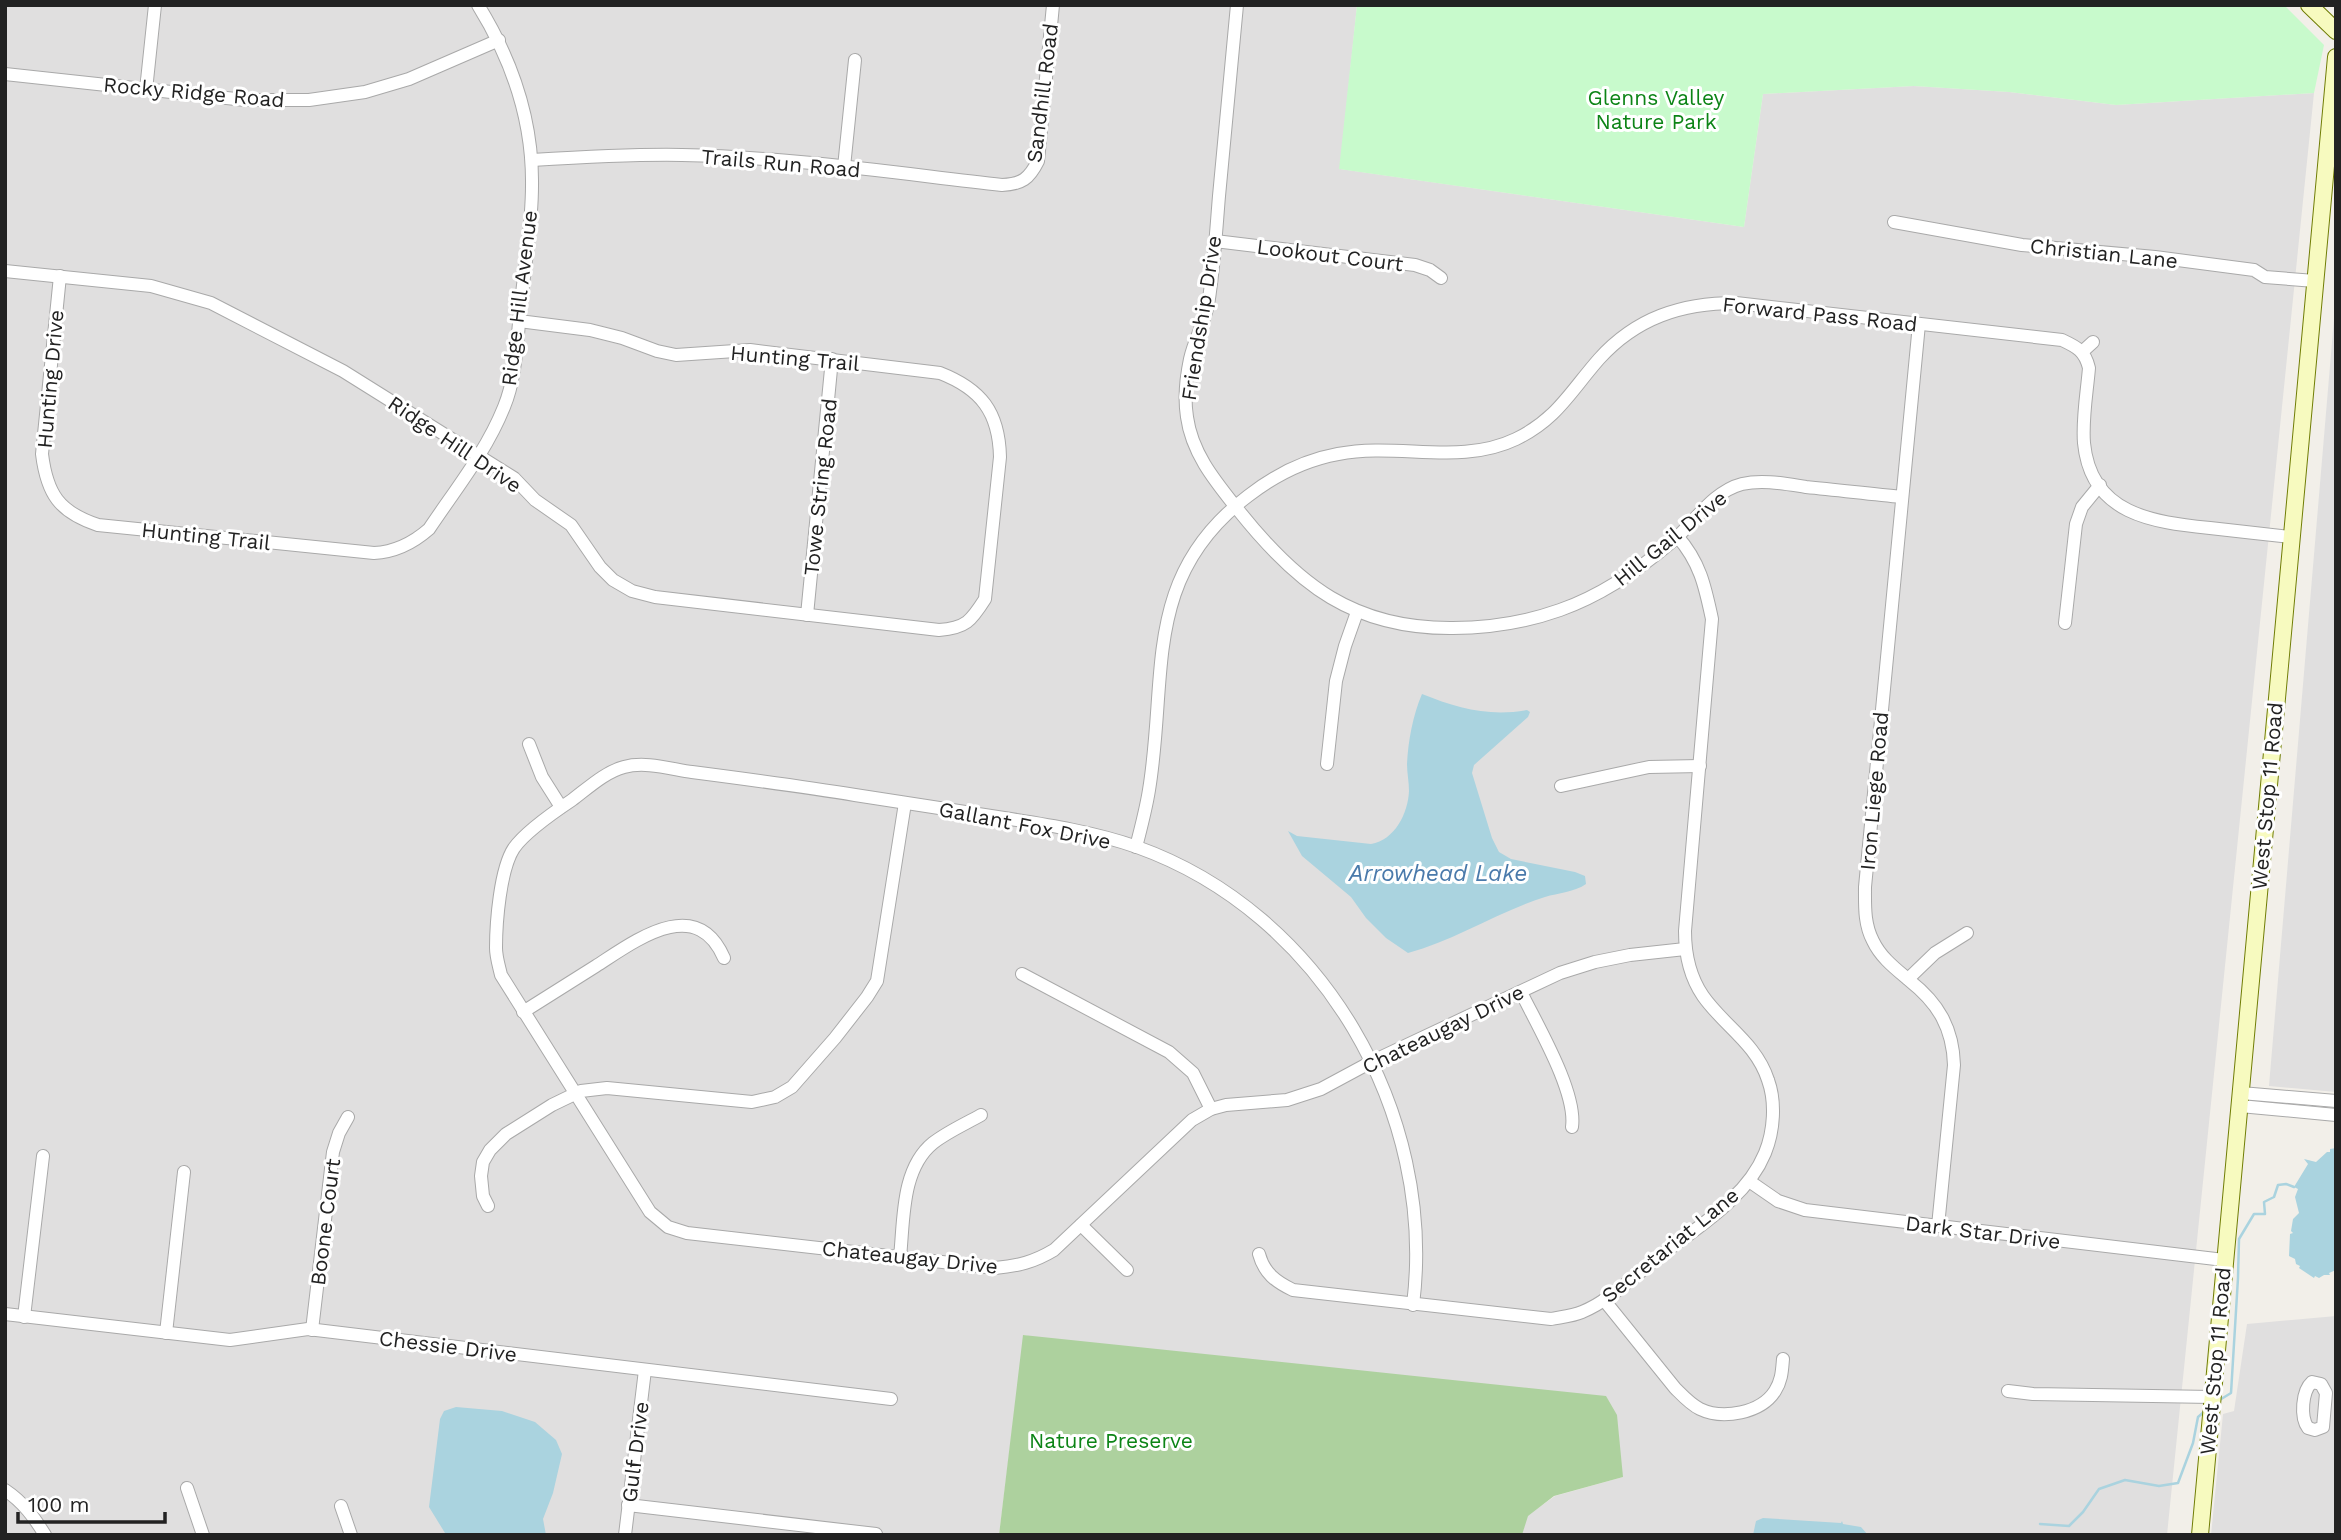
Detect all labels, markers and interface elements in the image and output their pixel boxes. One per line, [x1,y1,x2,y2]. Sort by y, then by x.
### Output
street label: Sandhill Road [1021,22,1063,164]
street label: Rocky Ridge Road [102,72,286,112]
park label: Glenns Valley Nature Park [1588,85,1725,134]
street label: Trails Run Road [700,144,862,182]
street label: Ridge Hill Avenue [496,209,542,387]
street label: Christian Lane [2029,233,2179,273]
street label: Friendship Drive [1176,234,1226,402]
street label: Lookout Court [1255,234,1405,276]
street label: Forward Pass Road [1721,291,1919,337]
street label: Hunting Drive [31,309,69,449]
street label: Hunting Trail [729,340,861,376]
street label: Ridge Hill Drive [384,390,526,498]
street label: Towe String Road [798,397,842,577]
street label: Hill Gail Drive [1608,485,1732,591]
street label: Hunting Trail [140,517,272,555]
street label: West Stop 11 Road [2246,701,2288,891]
street label: Iron Liege Road [1855,711,1893,871]
street label: Gallant Fox Drive [937,796,1113,854]
water label: Arrowhead Lake [1348,860,1527,887]
street label: Chateaugay Drive [1358,979,1528,1079]
street label: Boone Court [305,1157,345,1287]
street label: Secretariat Lane [1596,1182,1744,1308]
street label: Dark Star Drive [1904,1210,2062,1254]
street label: Chateaugay Drive [821,1235,999,1279]
street label: West Stop 11 Road [2194,1266,2236,1456]
street label: Chessie Drive [378,1325,518,1367]
street label: Gulf Drive [616,1400,654,1504]
park label: Nature Preserve [1029,1428,1193,1453]
scale bar [18,1480,164,1524]
text: 100 m [28,1492,90,1517]

